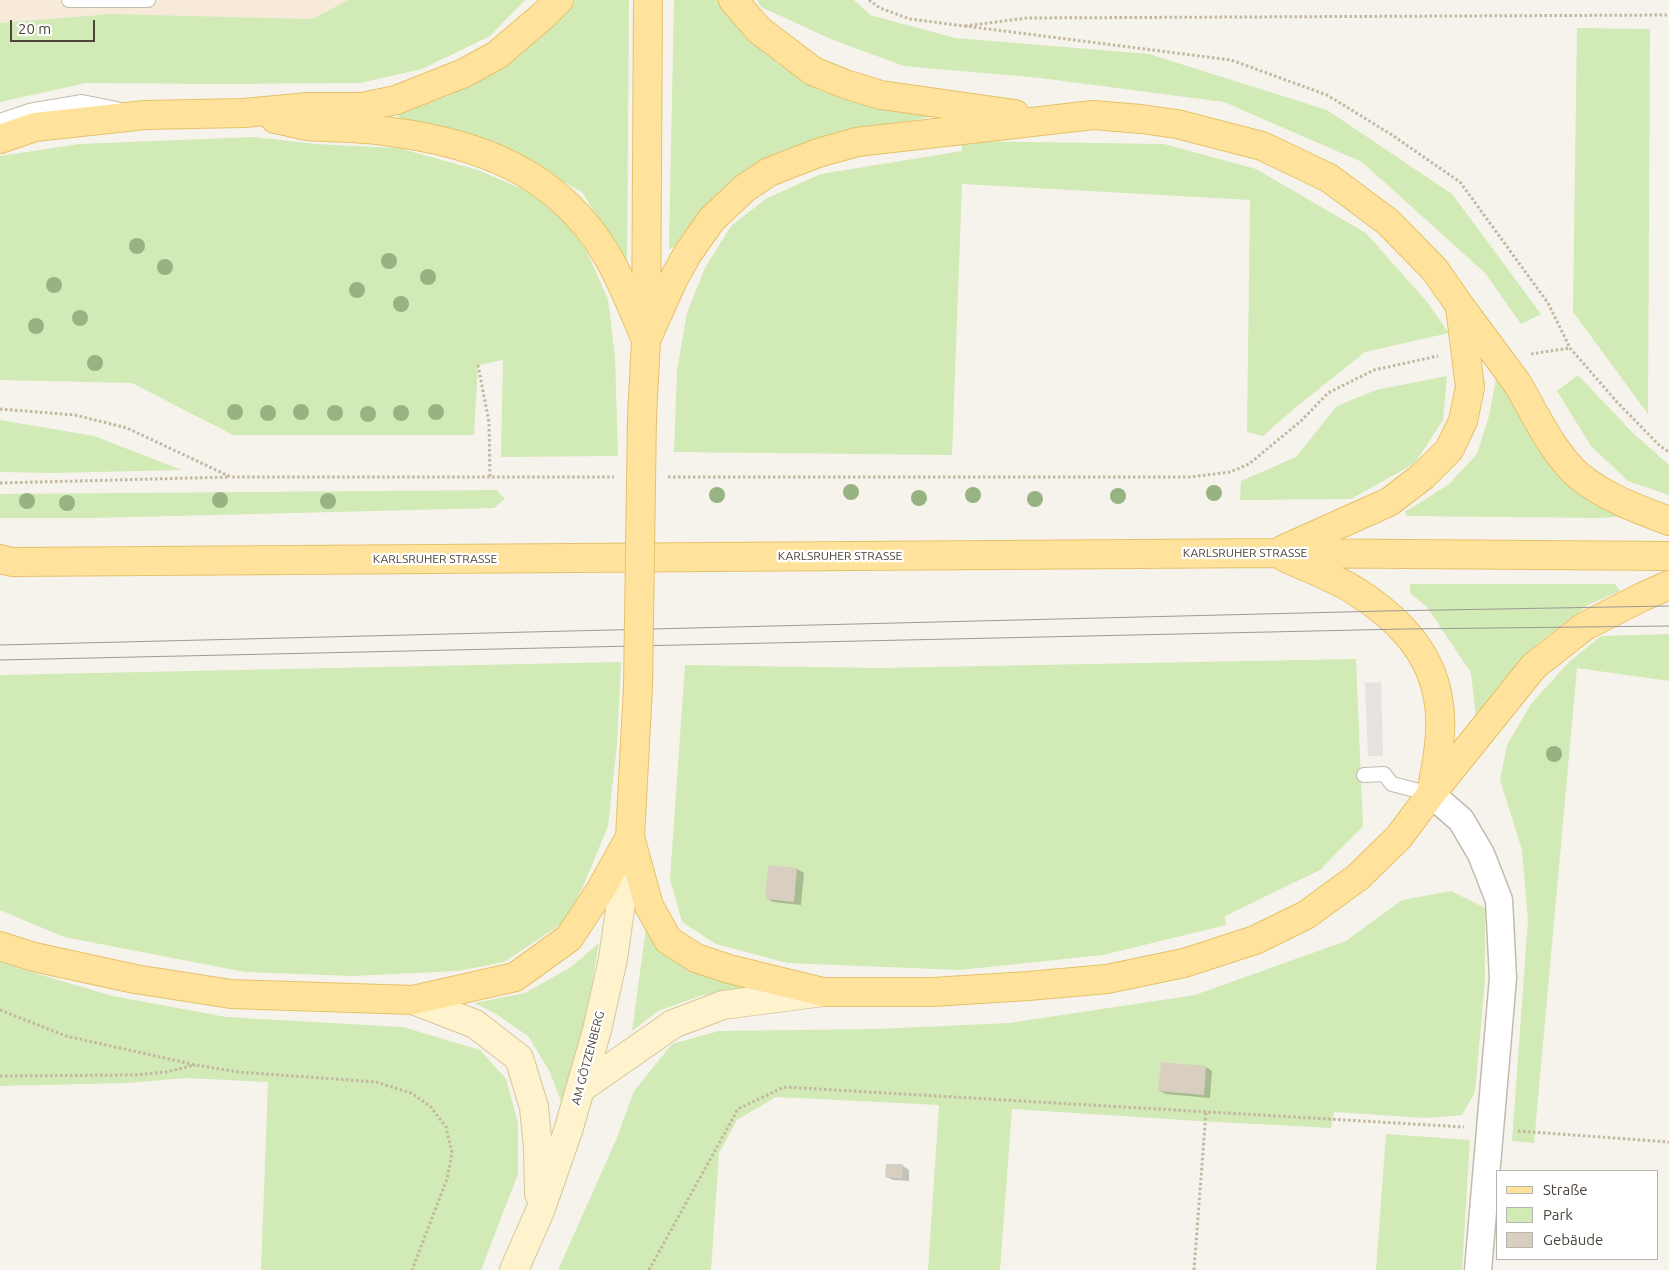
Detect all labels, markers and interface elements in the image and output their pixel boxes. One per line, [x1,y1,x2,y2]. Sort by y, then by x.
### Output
scale bar [12,10,98,42]
text: 20 m [18,20,51,37]
street label: KARLSRUHER STRASSE [1183,546,1307,560]
street label: KARLSRUHER STRASSE [778,549,902,563]
street label: KARLSRUHER STRASSE [373,552,497,566]
street label: AM GÖTZENBERG [569,1010,607,1106]
legend [1496,1170,1659,1260]
text: Straße [1543,1181,1587,1198]
text: Park [1543,1206,1573,1223]
text: Gebäude [1543,1231,1603,1248]

